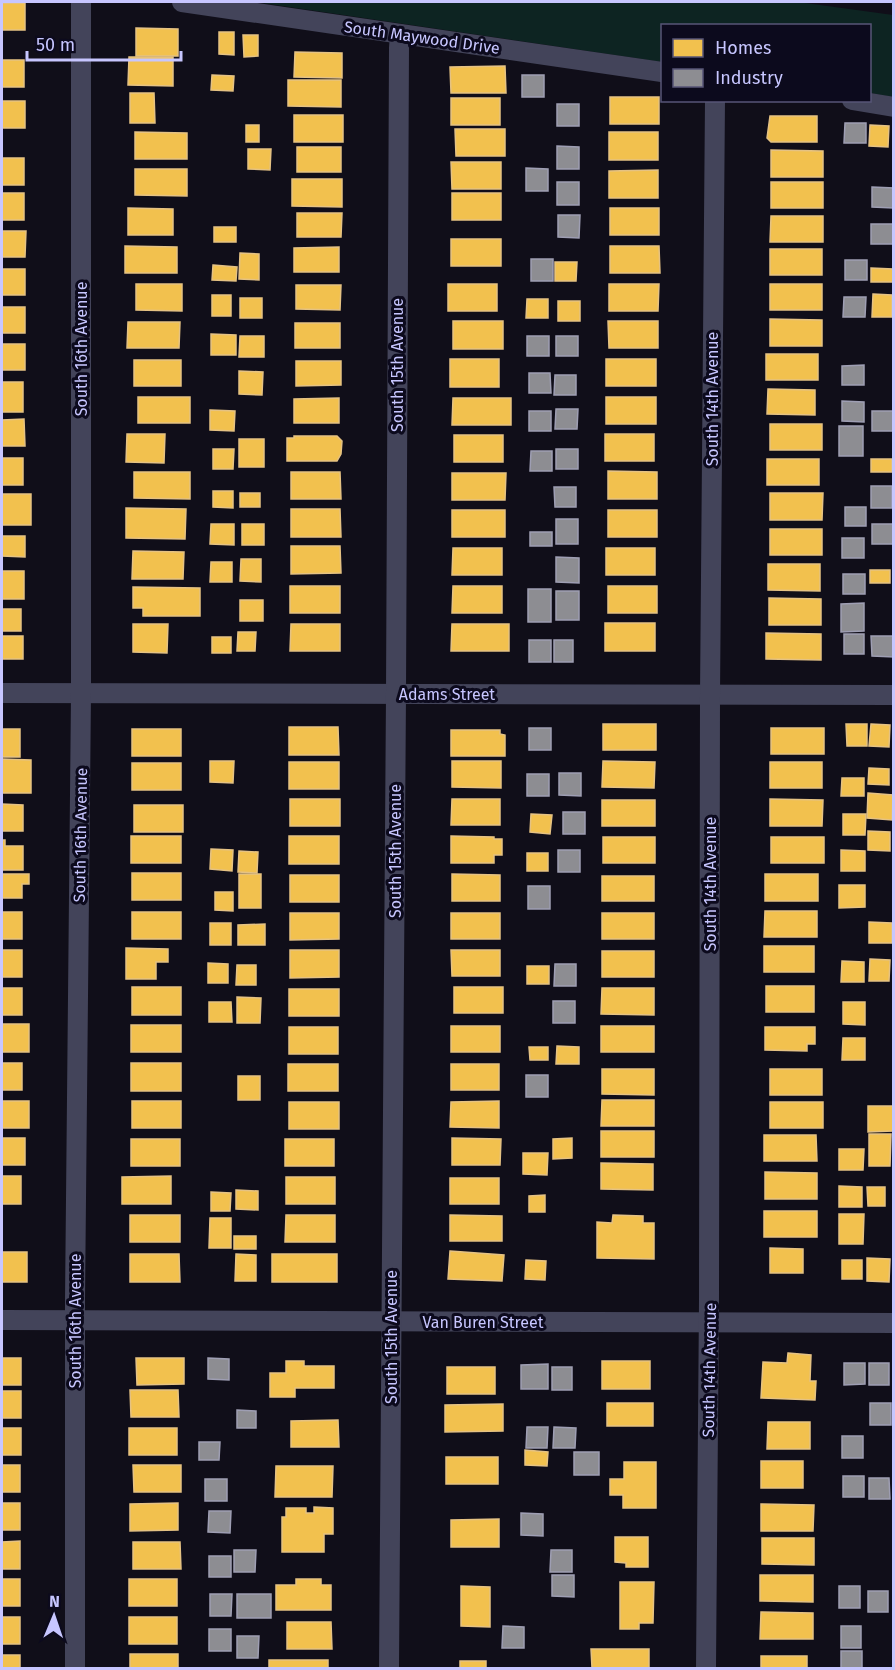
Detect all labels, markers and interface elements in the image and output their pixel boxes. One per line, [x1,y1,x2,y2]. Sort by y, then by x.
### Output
street label: South Maywood Drive [343,17,501,58]
scale bar [27,24,182,62]
legend [661,24,871,102]
text: 50 m [36,34,75,56]
text: Homes [715,37,771,59]
text: Industry [715,67,783,89]
street label: South 16th Avenue [72,282,91,416]
street label: South 15th Avenue [388,298,407,432]
street label: South 14th Avenue [703,332,722,466]
street label: Adams Street [399,685,495,704]
street label: South 16th Avenue [70,767,91,903]
street label: South 15th Avenue [386,784,405,918]
street label: South 14th Avenue [701,817,720,951]
street label: South 16th Avenue [66,1254,85,1388]
street label: South 15th Avenue [382,1270,401,1404]
street label: South 14th Avenue [699,1302,720,1438]
street label: Van Buren Street [422,1313,544,1332]
north arrow [24,1586,84,1646]
text: N [49,1592,60,1611]

